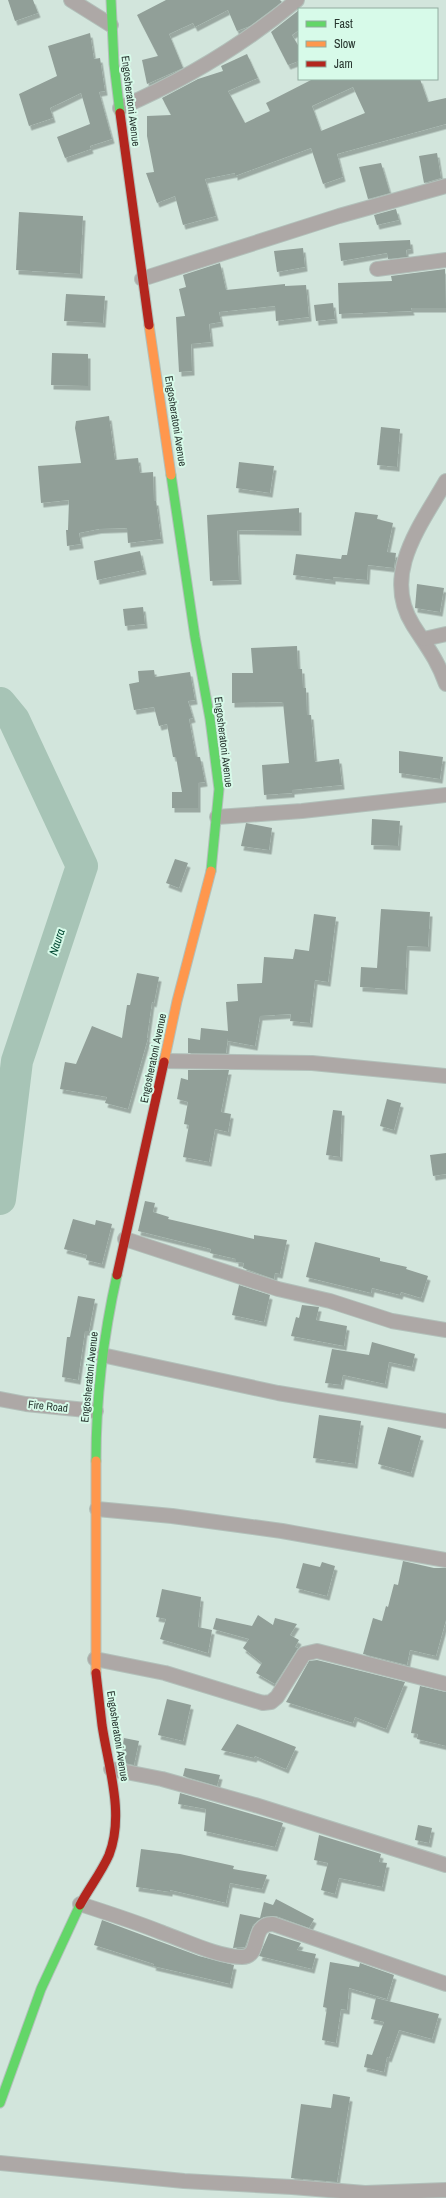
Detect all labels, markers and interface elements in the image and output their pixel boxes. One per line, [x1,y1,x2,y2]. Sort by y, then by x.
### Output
legend [298,8,438,80]
text: Fast [334,16,353,32]
text: Slow [334,36,356,52]
street label: Engosheratoni Avenue [118,55,144,147]
text: Jam [334,56,353,72]
street label: Engosheratoni Avenue [162,375,190,467]
street label: Engosheratoni Avenue [211,696,237,788]
water label: Naura [45,926,69,957]
street label: Engosheratoni Avenue [137,1012,169,1104]
street label: Engosheratoni Avenue [77,1331,101,1423]
street label: Fire Road [27,1397,69,1415]
street label: Engosheratoni Avenue [104,1690,132,1782]

